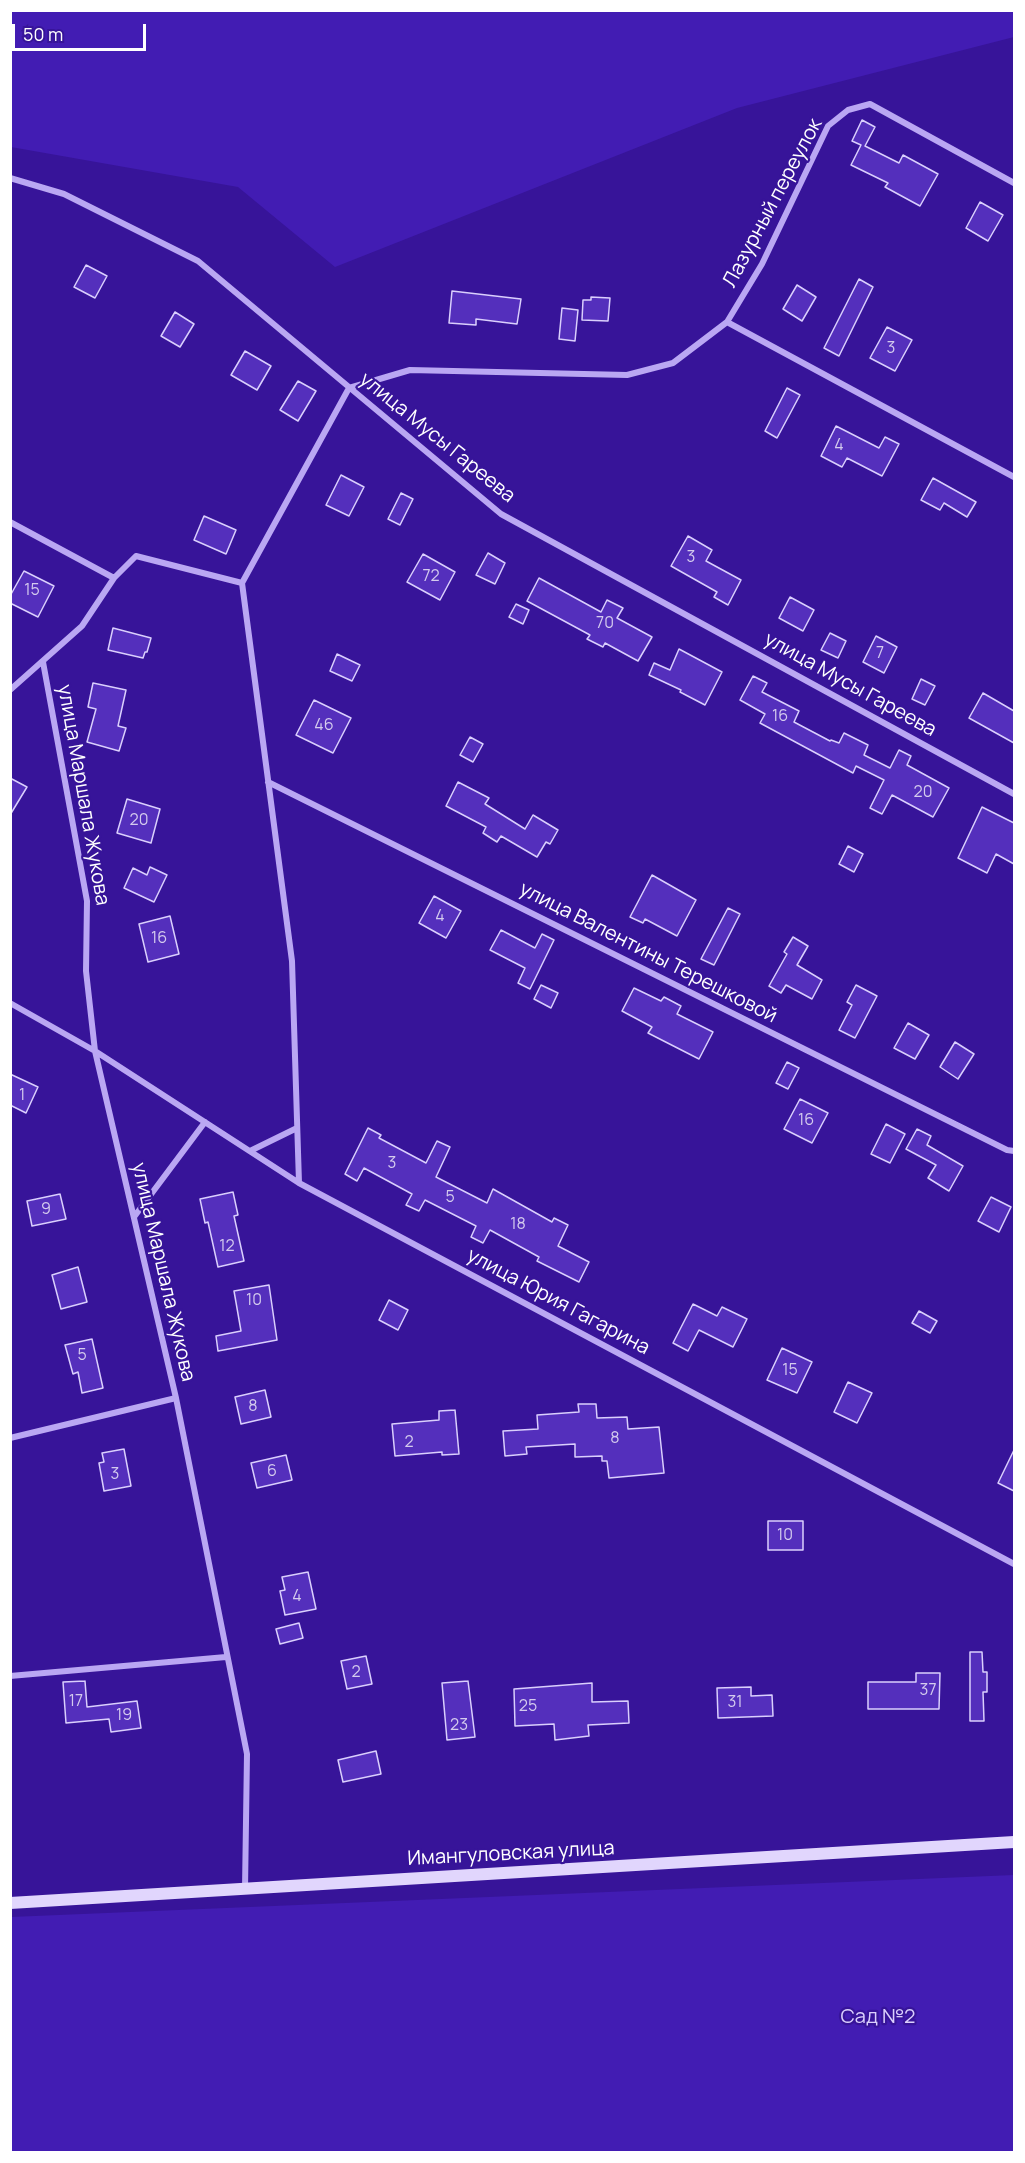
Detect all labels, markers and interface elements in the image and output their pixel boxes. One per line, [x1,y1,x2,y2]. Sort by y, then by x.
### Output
scale bar [15,12,148,50]
text: 50 m [23,22,63,46]
street label: Лазурный переулок [718,114,828,292]
house number: 3 [887,339,895,359]
street label: улица Мусы Гареева [354,368,520,508]
house number: 4 [834,436,844,456]
house number: 3 [687,548,695,568]
house number: 72 [422,567,440,587]
house number: 15 [24,581,40,601]
house number: 70 [596,614,614,634]
street label: улица Мусы Гареева [760,628,940,742]
house number: 7 [876,644,884,664]
street label: улица Маршала Жукова [52,683,114,907]
house number: 16 [772,707,788,727]
house number: 46 [314,716,334,736]
house number: 20 [914,783,932,803]
house number: 20 [130,811,148,831]
street label: улица Валентины Терешковой [515,877,781,1029]
house number: 4 [435,907,445,927]
house number: 16 [151,929,167,949]
house number: 1 [19,1086,25,1106]
house number: 16 [798,1111,814,1131]
house number: 3 [388,1154,396,1174]
street label: улица Маршала Жукова [126,1160,200,1384]
house number: 5 [445,1188,455,1208]
house number: 9 [41,1200,51,1220]
house number: 18 [510,1215,526,1235]
house number: 12 [219,1237,235,1257]
street label: улица Юрия Гагарина [462,1244,654,1360]
house number: 10 [246,1291,262,1311]
house number: 5 [77,1346,87,1366]
house number: 15 [782,1361,798,1381]
house number: 8 [248,1397,258,1417]
house number: 8 [610,1429,620,1449]
house number: 2 [404,1433,414,1453]
house number: 6 [267,1462,277,1482]
house number: 3 [111,1465,119,1485]
house number: 10 [777,1526,793,1546]
house number: 4 [292,1587,302,1607]
house number: 2 [351,1663,361,1683]
house number: 37 [920,1681,936,1701]
house number: 17 [69,1692,83,1712]
house number: 31 [727,1693,743,1713]
house number: 25 [519,1697,537,1717]
house number: 19 [116,1706,132,1726]
house number: 23 [450,1716,468,1736]
street label: Имангуловская улица [407,1837,615,1871]
park label: Сад №2 [841,2005,915,2029]

